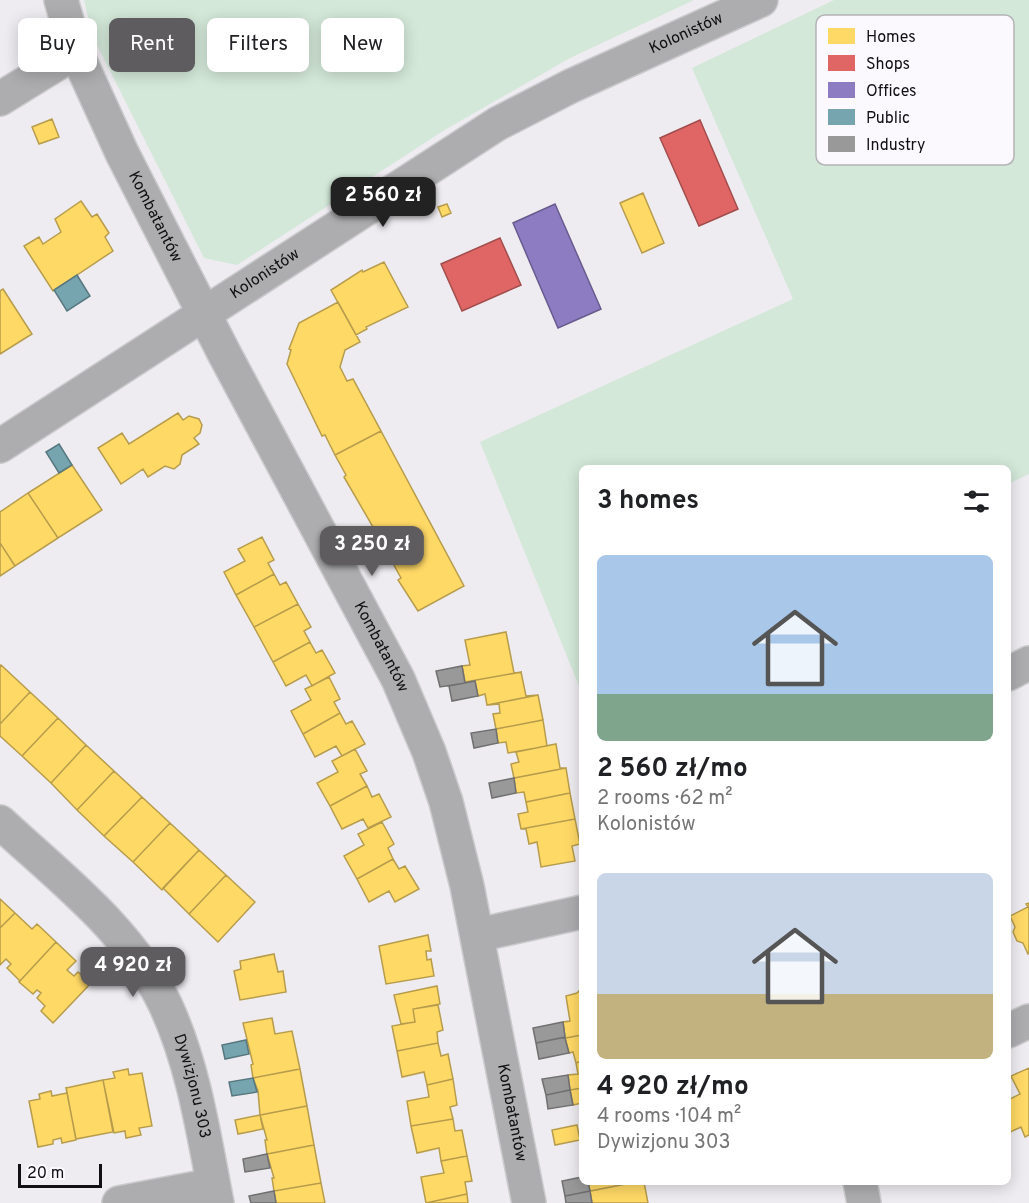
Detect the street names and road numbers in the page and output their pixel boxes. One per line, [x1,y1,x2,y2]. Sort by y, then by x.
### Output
street label: Kolonistów [646,8,726,59]
street label: Kombatantów [123,168,186,266]
street label: Kolonistów [227,244,304,304]
street label: Kombatantów [349,598,413,695]
street label: Dywizjonu 303 [168,1031,214,1140]
street label: Kombatantów [492,1062,531,1164]

